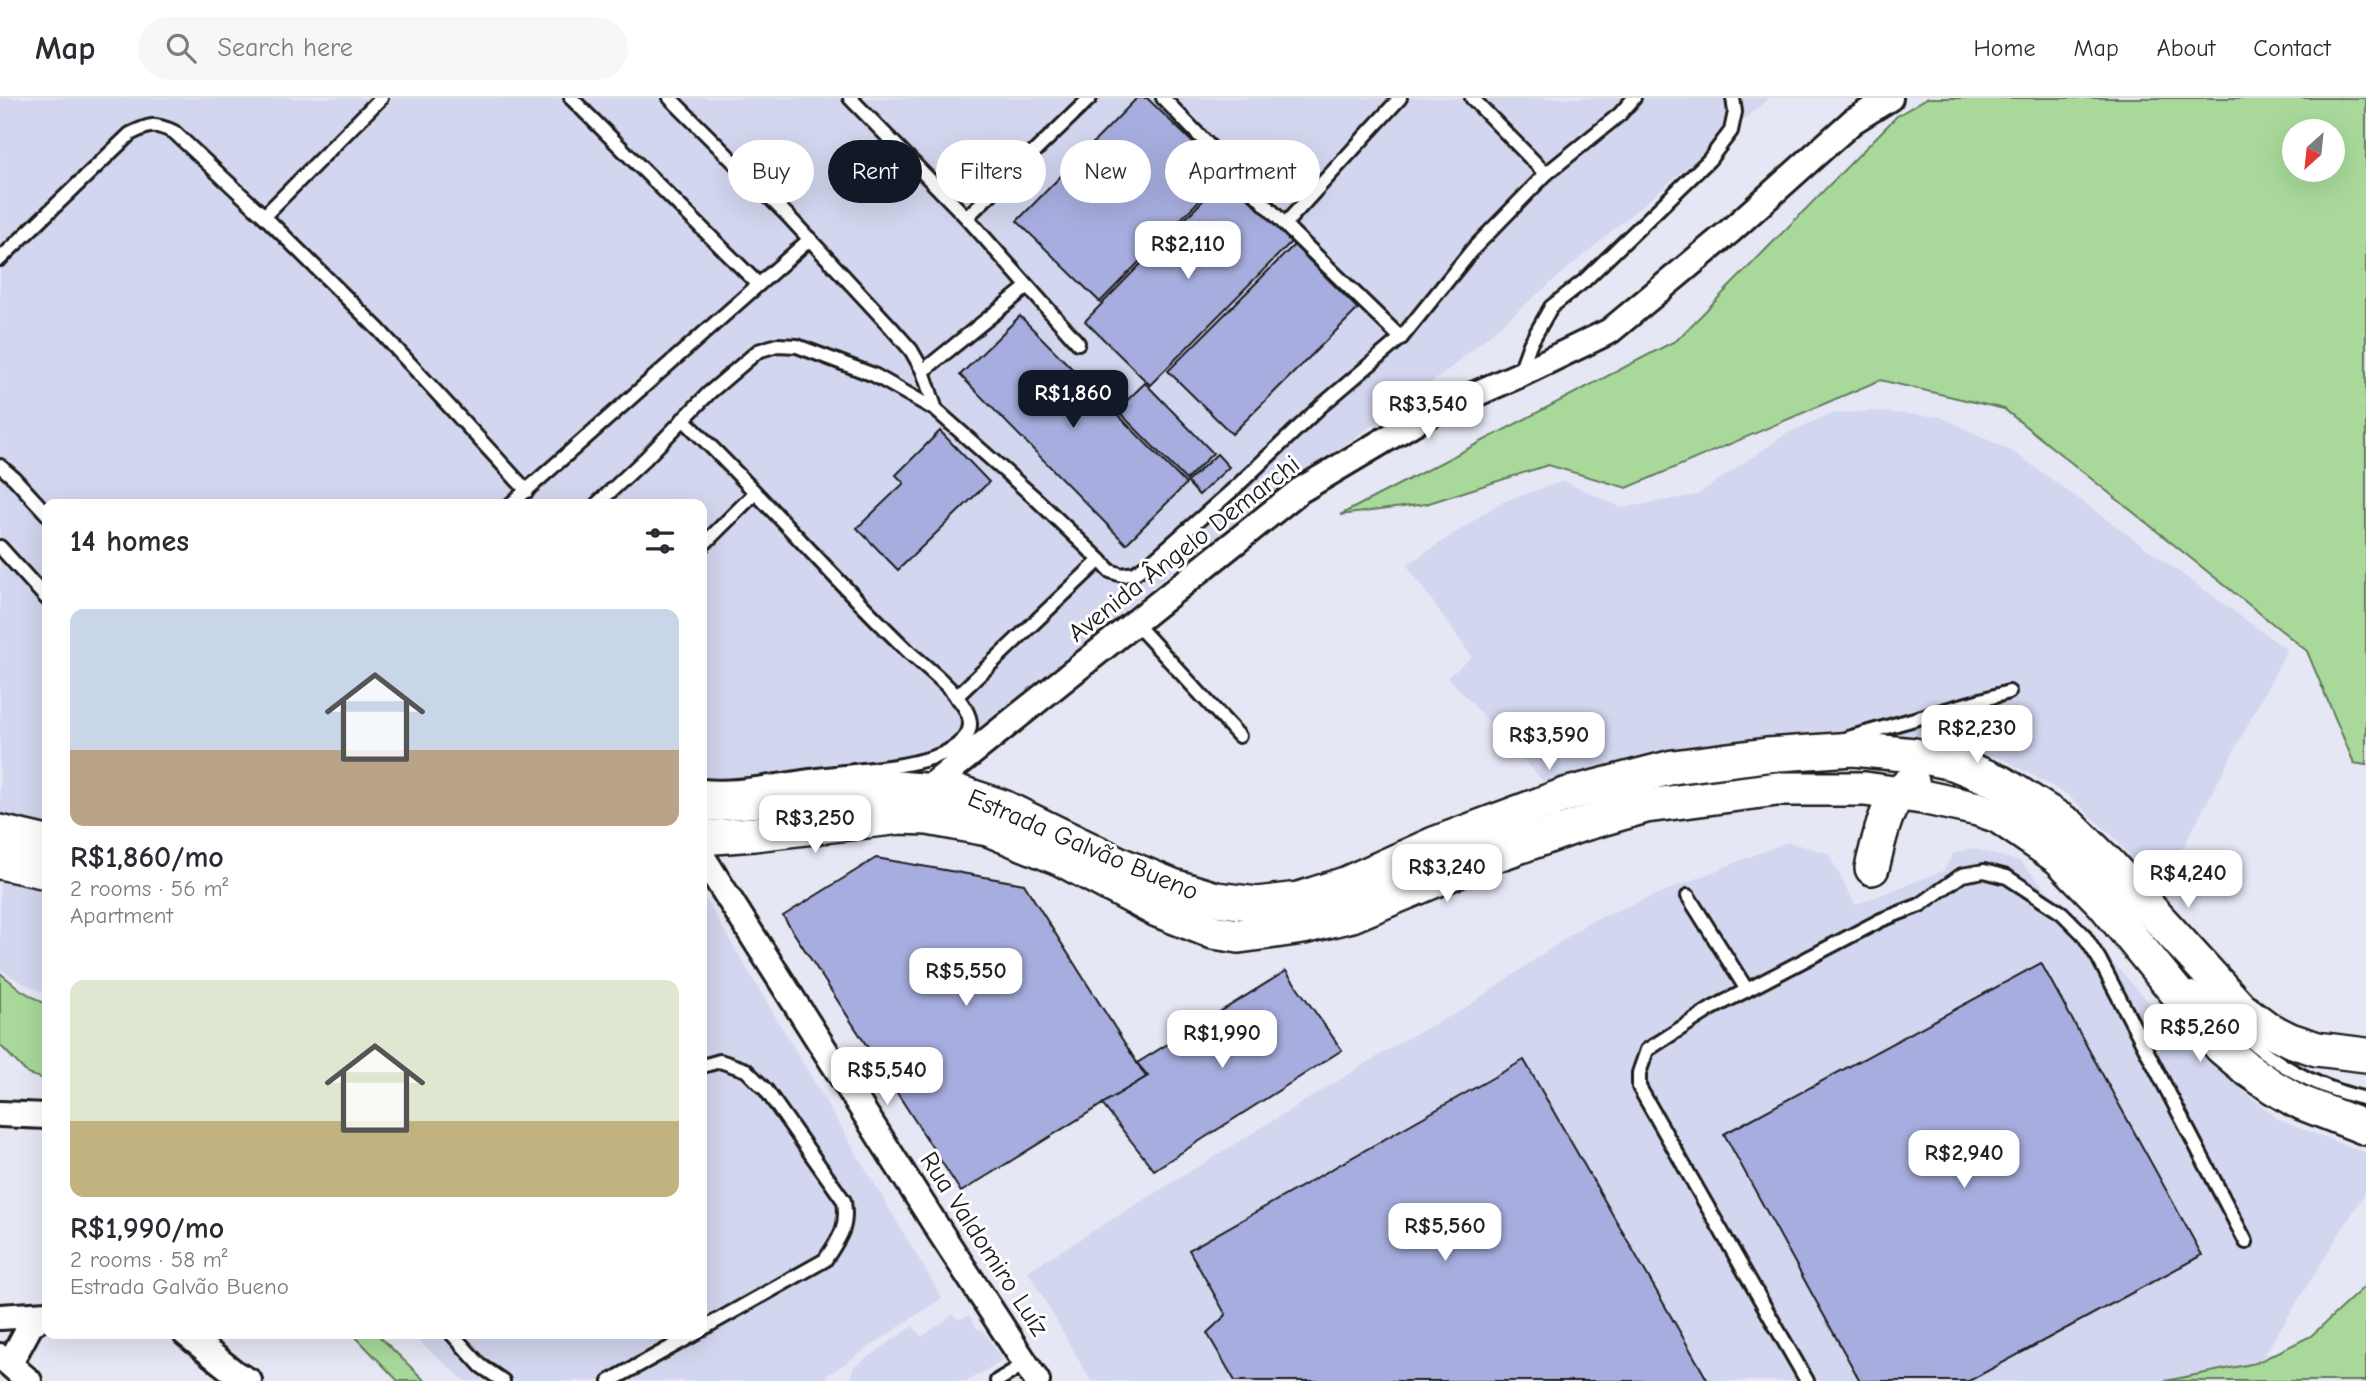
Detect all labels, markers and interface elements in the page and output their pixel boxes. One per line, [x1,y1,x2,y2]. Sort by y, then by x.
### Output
search box [138,17,628,80]
text: Map [35,29,96,67]
icon: search [162,29,200,67]
text: Search here [218,33,353,63]
text: Home [1974,34,2035,62]
text: Map [2073,34,2119,62]
text: About [2157,34,2215,62]
text: Contact [2253,34,2331,62]
north arrow [2282,119,2345,182]
map controls [2282,119,2345,182]
chip: Buy [728,140,814,203]
chip: Rent [828,140,922,203]
chip: Filters [936,140,1046,203]
chip: New [1060,140,1151,203]
chip: Apartment [1165,140,1320,203]
pin: R$2,110 [1123,222,1253,281]
text: R$2,110 [1151,230,1225,257]
pin: R$1,860 [1008,370,1138,430]
text: R$1,860 [1034,379,1112,406]
pin: R$3,540 [1363,382,1493,441]
text: R$3,540 [1388,390,1468,417]
street label: Avenida Ângelo Demarchi [1062,449,1306,649]
icon: filters [641,522,679,560]
text: 14 homes [70,524,189,559]
icon: home [312,654,438,780]
pin: R$2,230 [1912,706,2042,765]
pin: R$3,590 [1484,712,1614,772]
text: R$2,230 [1937,714,2017,741]
text: R$3,590 [1509,721,1589,748]
street label: Estrada Galvão Bueno [963,783,1203,907]
pin: R$3,250 [750,796,880,855]
text: R$3,250 [775,804,855,831]
text: R$1,860/mo [70,840,224,875]
pin: R$3,240 [1382,844,1512,904]
pin: R$4,240 [2123,850,2253,910]
text: R$3,240 [1408,853,1486,880]
text: R$4,240 [2149,859,2227,886]
text: 2 rooms · 56 m² [70,875,228,902]
text: Apartment [70,902,173,929]
pin: R$5,550 [901,948,1031,1008]
text: R$5,550 [925,957,1007,984]
pin: R$5,260 [2135,1004,2265,1064]
pin: R$1,990 [1157,1010,1287,1070]
text: R$5,260 [2160,1013,2240,1040]
text: R$1,990 [1183,1019,1261,1046]
icon: home [312,1025,438,1151]
pin: R$5,540 [822,1048,952,1107]
text: R$5,540 [847,1056,927,1083]
pin: R$2,940 [1899,1130,2029,1190]
text: R$2,940 [1924,1139,2004,1166]
street label: Rua Valdomiro Luíz [913,1147,1055,1341]
pin: R$5,560 [1380,1204,1510,1263]
text: R$1,990/mo [70,1211,224,1246]
text: R$5,560 [1404,1212,1486,1239]
text: 2 rooms · 58 m² [70,1246,228,1273]
text: Estrada Galvão Bueno [70,1273,289,1300]

